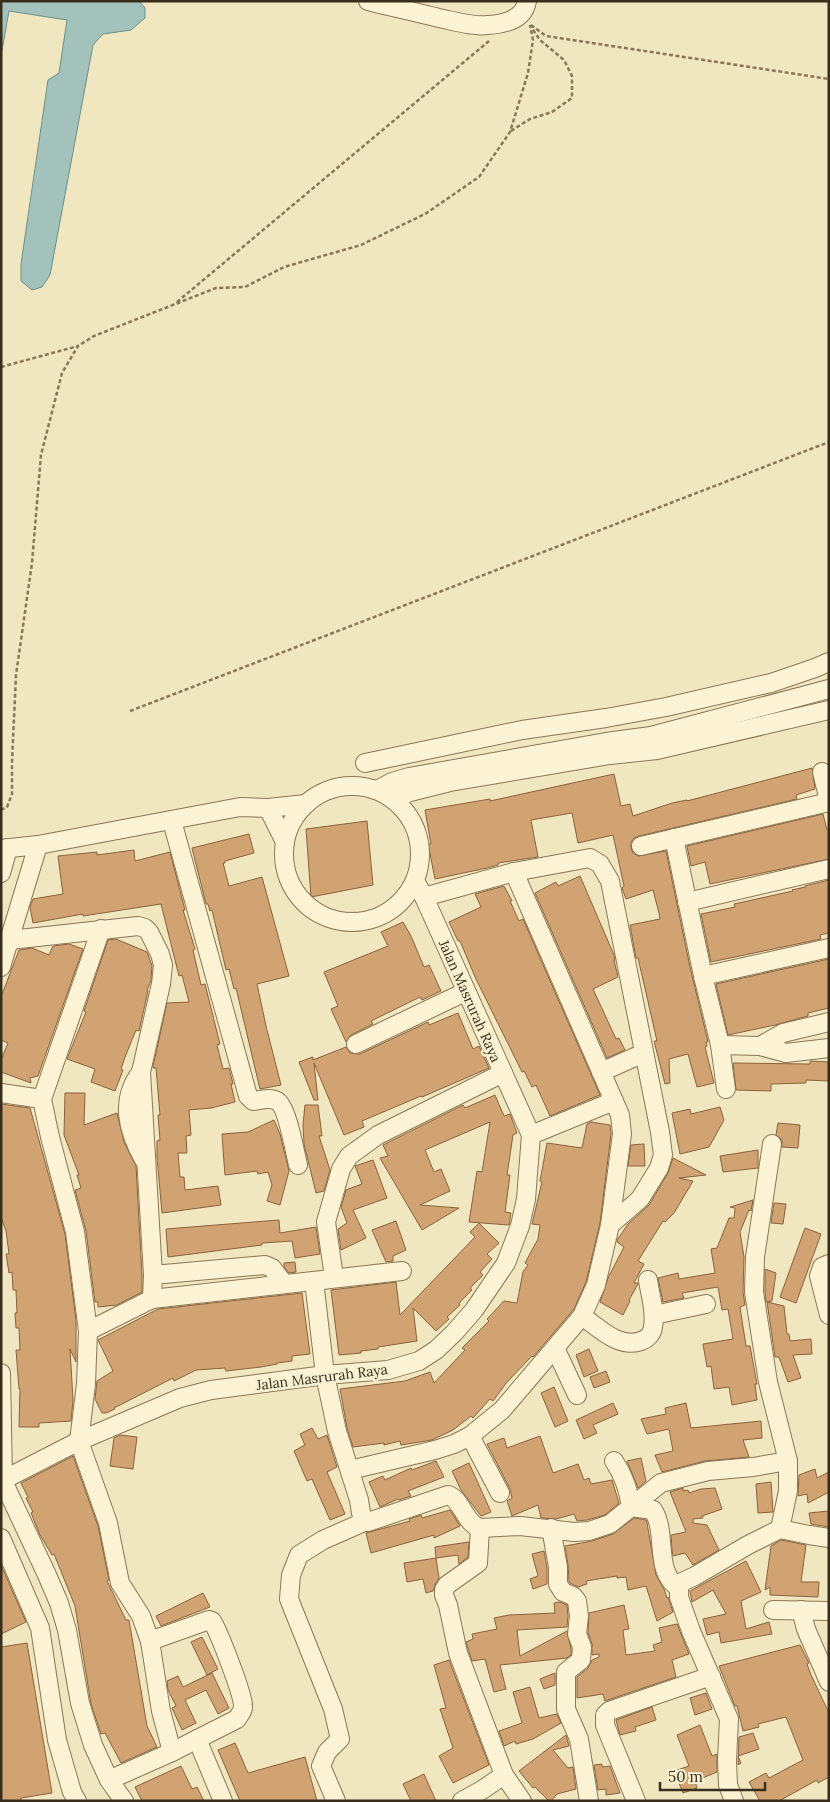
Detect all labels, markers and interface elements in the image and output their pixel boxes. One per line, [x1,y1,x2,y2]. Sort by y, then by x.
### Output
street label: Jalan Masrurah Raya [434,936,505,1065]
street label: Jalan Masrurah Raya [254,1360,389,1394]
scale bar [660,1760,765,1792]
text: 50 m [668,1767,703,1786]

